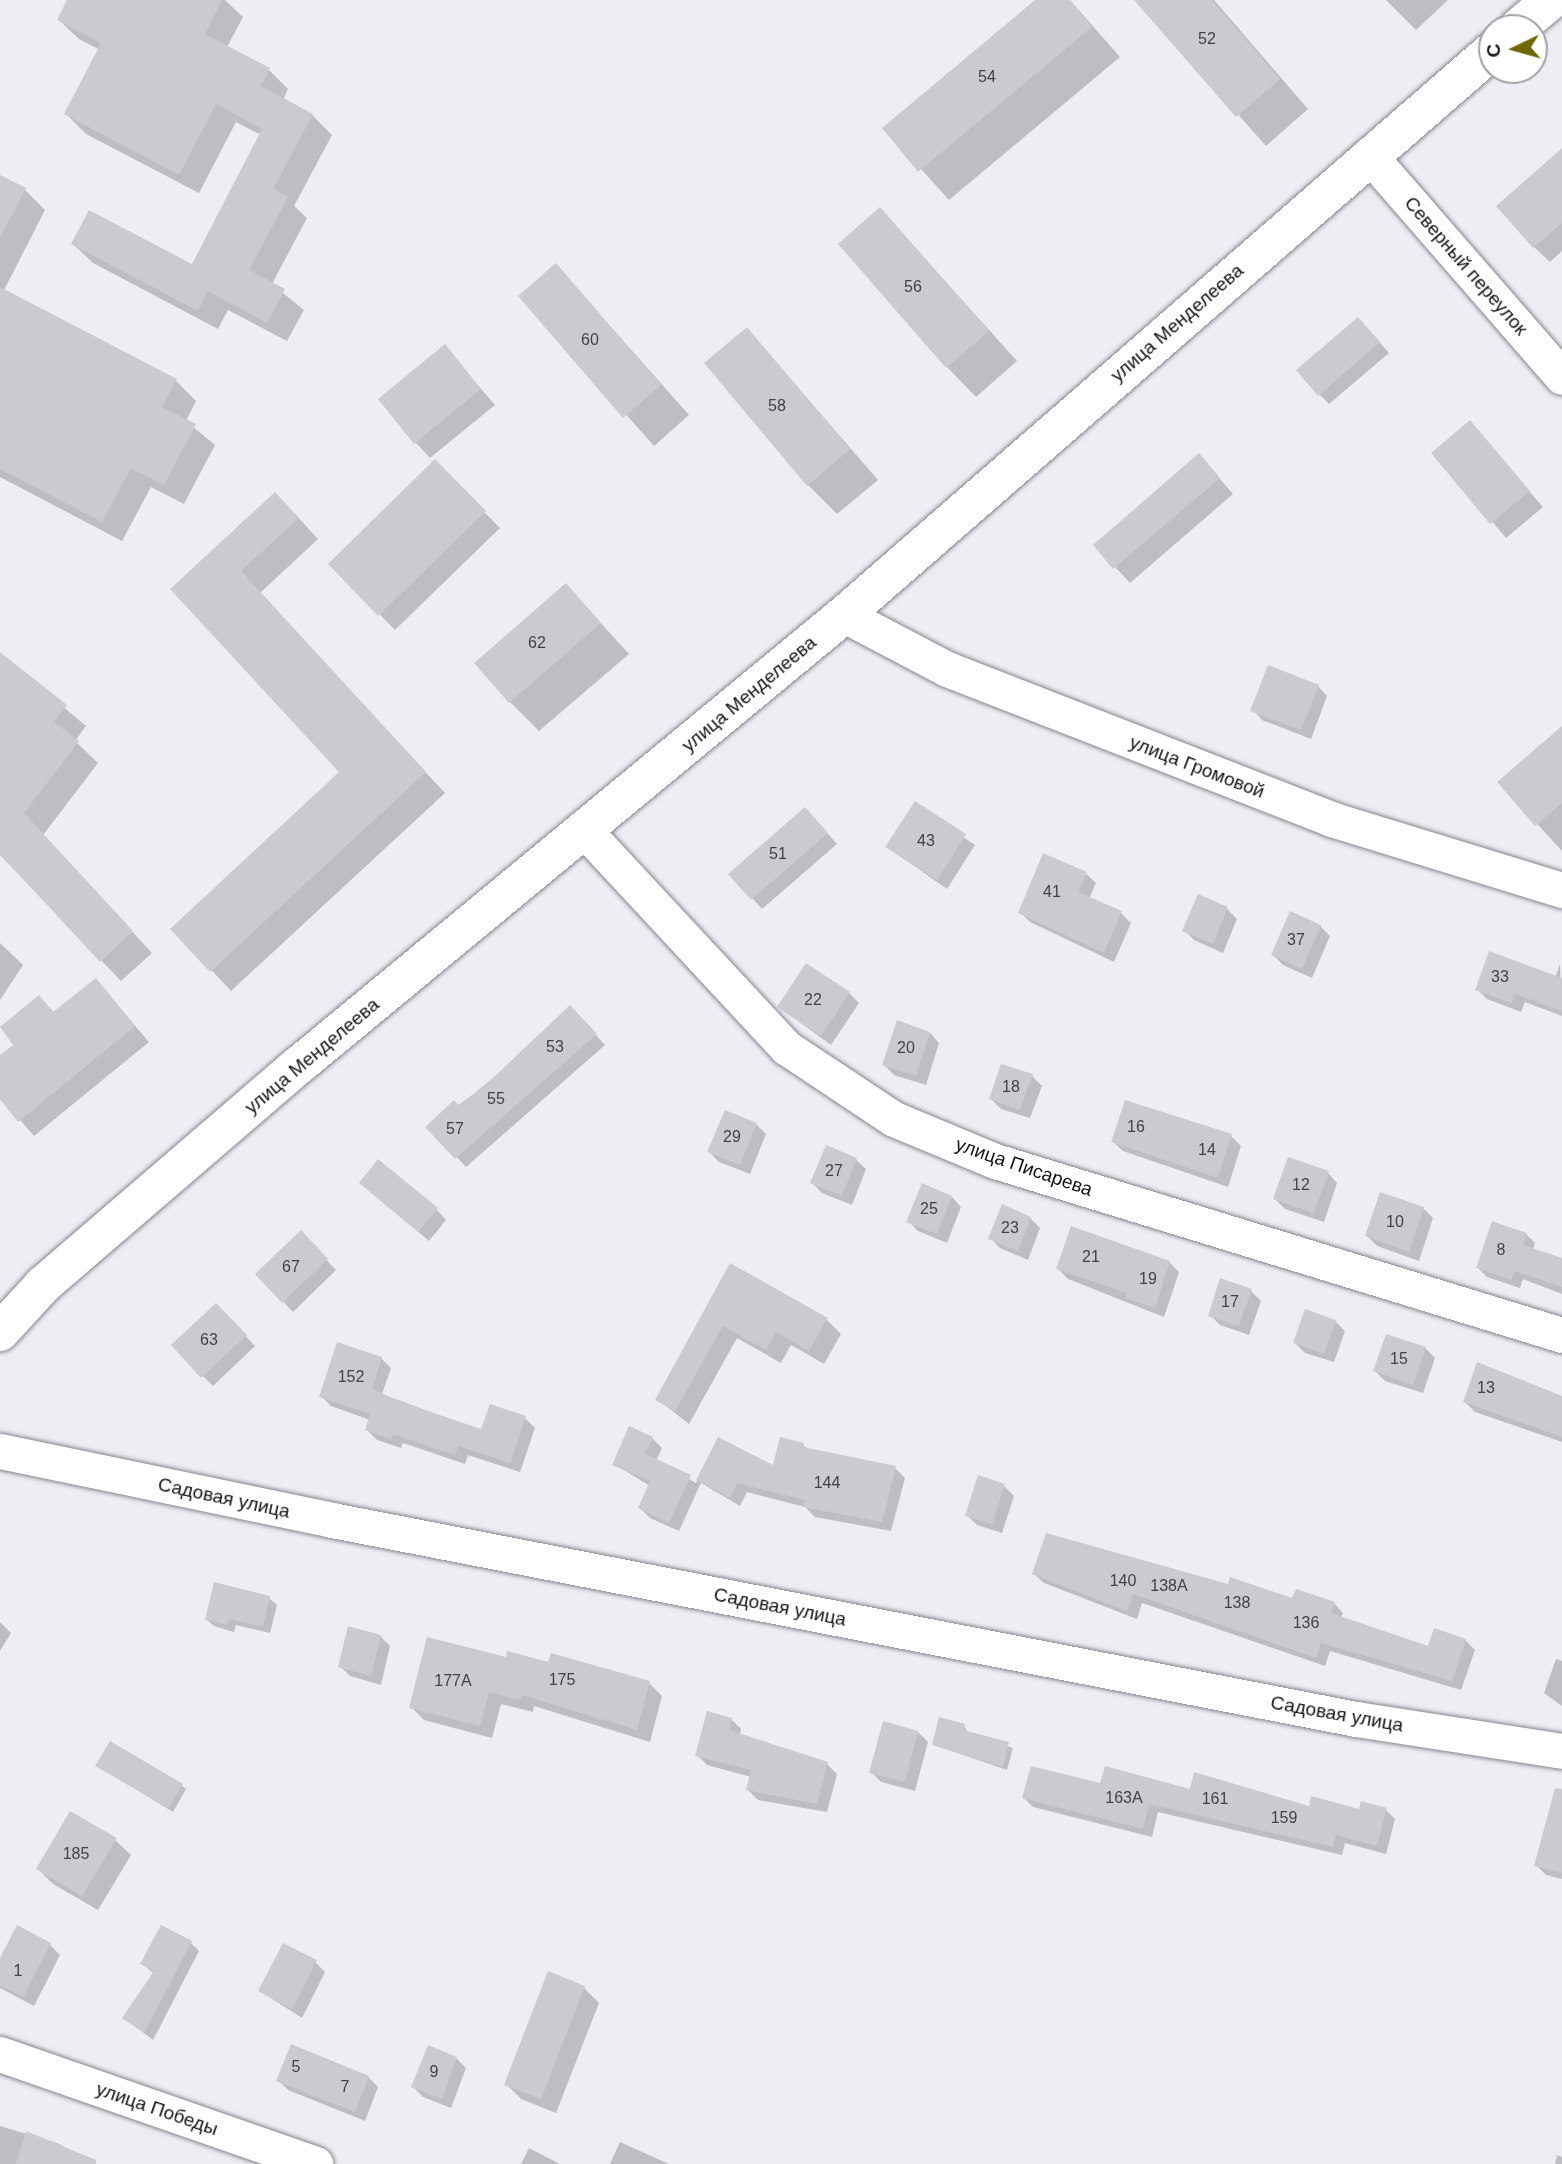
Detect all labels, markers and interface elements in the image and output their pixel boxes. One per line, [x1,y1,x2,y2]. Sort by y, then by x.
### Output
north arrow [1478,14,1548,84]
house number: 52 [1198,29,1216,49]
text: С [1483,43,1505,58]
house number: 54 [978,67,996,87]
street label: Северный переулок [1400,192,1532,340]
street label: улица Менделеева [1106,259,1248,387]
house number: 56 [904,277,922,297]
house number: 60 [581,330,599,350]
house number: 58 [768,396,786,416]
street label: улица Менделеева [677,631,821,757]
house number: 62 [528,633,546,653]
street label: улица Громовой [1126,731,1268,803]
house number: 43 [917,831,935,851]
house number: 51 [769,844,787,864]
house number: 41 [1043,882,1061,902]
house number: 37 [1287,930,1305,950]
house number: 33 [1491,967,1509,987]
house number: 22 [804,990,822,1010]
street label: улица Менделеева [240,993,384,1119]
house number: 53 [546,1037,564,1057]
house number: 20 [897,1038,915,1058]
house number: 18 [1002,1077,1020,1097]
house number: 55 [487,1089,505,1109]
house number: 16 [1127,1117,1145,1137]
house number: 57 [446,1119,464,1139]
house number: 29 [723,1127,741,1147]
street label: улица Писарева [952,1133,1096,1201]
house number: 14 [1198,1140,1216,1160]
house number: 27 [825,1161,843,1181]
house number: 12 [1292,1175,1310,1195]
house number: 25 [920,1199,938,1219]
house number: 10 [1386,1212,1404,1232]
house number: 23 [1001,1218,1019,1238]
house number: 8 [1497,1240,1505,1260]
house number: 21 [1082,1247,1100,1267]
house number: 67 [282,1257,300,1277]
house number: 19 [1139,1269,1157,1289]
house number: 17 [1221,1292,1239,1312]
house number: 63 [200,1330,218,1350]
house number: 15 [1390,1349,1408,1369]
house number: 152 [338,1367,364,1387]
house number: 13 [1477,1378,1495,1398]
street label: Садовая улица [156,1473,292,1523]
house number: 144 [814,1473,840,1493]
house number: 140 [1110,1571,1136,1591]
house number: 138А [1150,1576,1188,1596]
street label: Садовая улица [712,1583,848,1631]
house number: 138 [1224,1593,1250,1613]
house number: 136 [1293,1613,1319,1633]
house number: 175 [549,1670,575,1690]
house number: 177А [434,1671,472,1691]
street label: Садовая улица [1269,1691,1405,1737]
house number: 163А [1105,1788,1143,1808]
house number: 161 [1202,1789,1228,1809]
house number: 159 [1271,1808,1297,1828]
house number: 185 [63,1844,89,1864]
house number: 1 [14,1961,22,1981]
house number: 5 [292,2057,300,2077]
house number: 9 [430,2062,438,2082]
street label: улица Победы [93,2077,221,2141]
house number: 7 [341,2077,349,2097]

